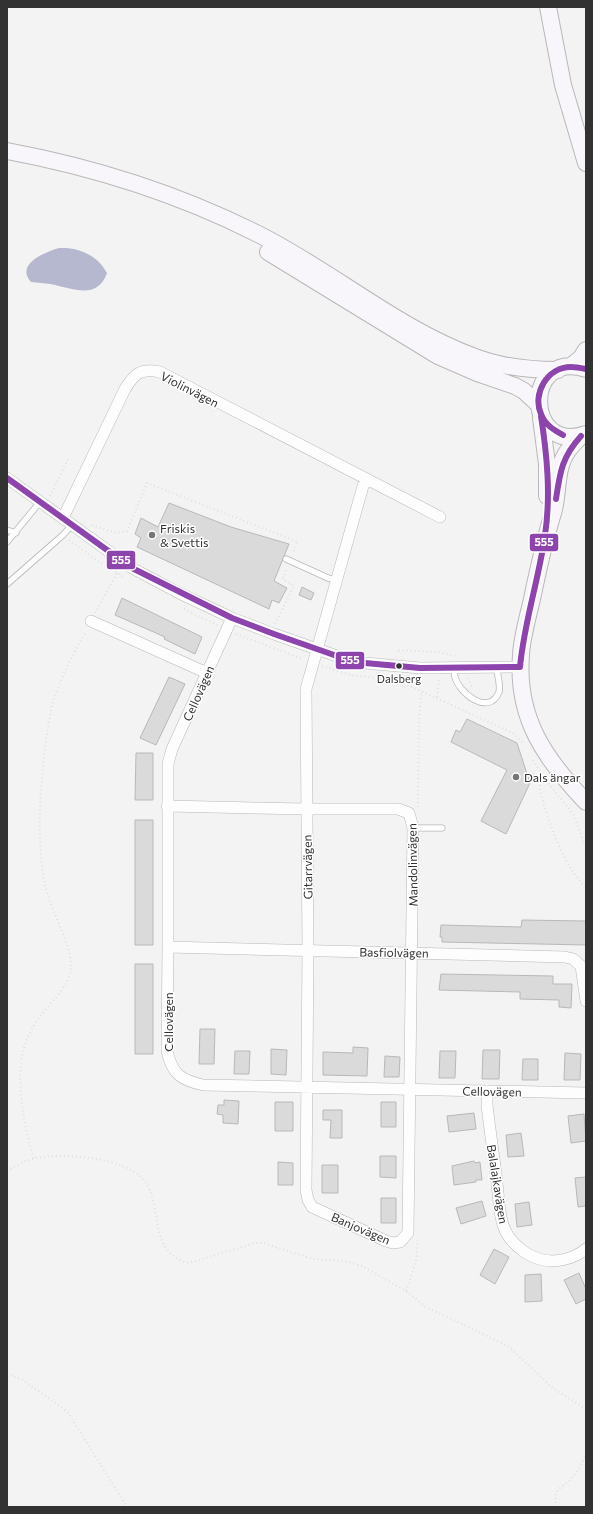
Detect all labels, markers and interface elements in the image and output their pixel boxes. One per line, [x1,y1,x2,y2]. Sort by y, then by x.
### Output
street label: Violinvägen [159,368,221,410]
place label: Friskis & Svettis [160,521,208,549]
marker: Friskis & Svettis [147,530,157,540]
line badge: 555 [529,533,559,552]
text: 555 [534,535,554,548]
line badge: 555 [106,550,136,570]
text: 555 [111,553,131,566]
line badge: 555 [335,651,365,670]
text: 555 [340,653,360,666]
marker: Dalsberg [394,661,404,671]
street label: Cellovägen [180,663,216,723]
place label: Dalsberg [377,672,421,685]
place label: Dals ängar [524,770,581,784]
marker: Dals ängar [511,772,521,782]
street label: Mandolinvägen [404,823,420,907]
street label: Gitarrvägen [299,835,315,899]
street label: Basfiolvägen [359,944,429,960]
street label: Cellovägen [161,992,175,1052]
street label: Cellovägen [462,1083,522,1099]
street label: Balalajkavägen [485,1143,511,1225]
street label: Banjovägen [329,1209,393,1247]

